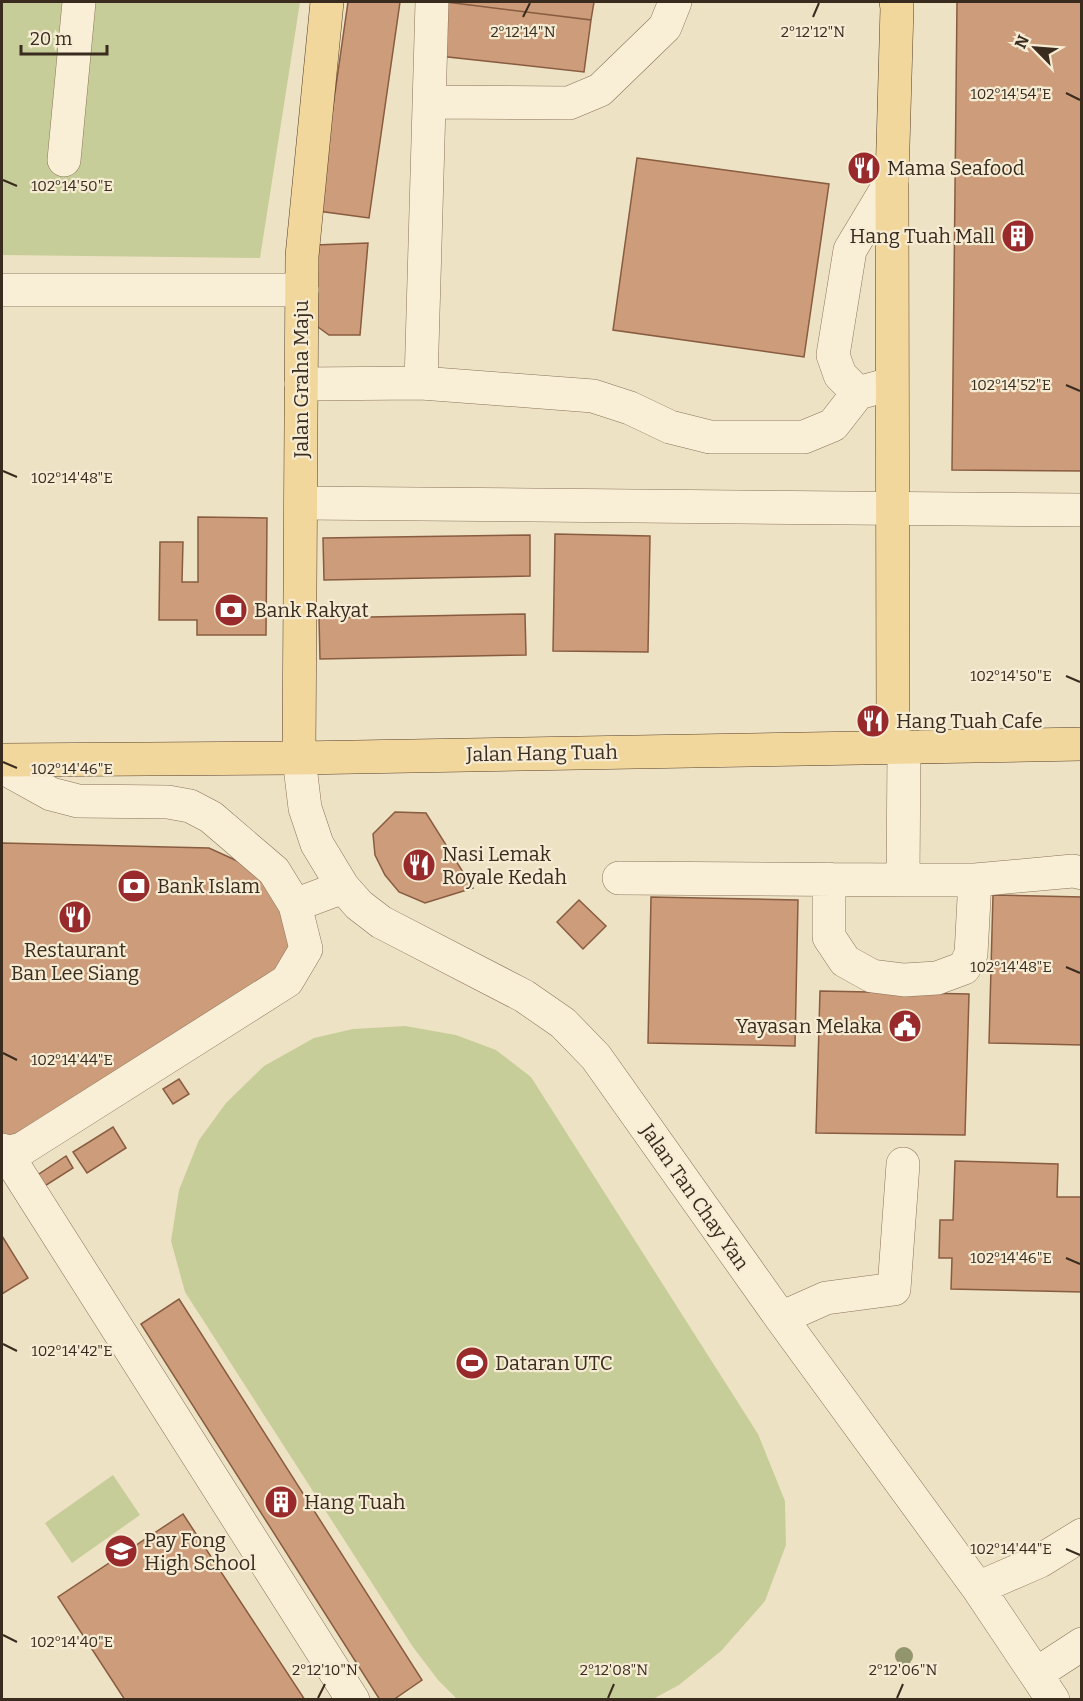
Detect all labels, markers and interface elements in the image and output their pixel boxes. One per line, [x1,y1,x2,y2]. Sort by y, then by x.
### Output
scale bar [21,18,106,56]
north arrow [1005,18,1065,78]
text: 2°12'14"N [490,23,556,41]
text: 2°12'12"N [781,23,845,41]
text: 20 m [30,28,72,50]
text: N [1011,32,1033,51]
text: 102°14'54"E [971,85,1051,103]
restaurant icon: Mama Seafood [846,150,882,186]
place label: Mama Seafood [887,156,1025,180]
text: 102°14'50"E [31,177,113,195]
building icon: Hang Tuah Mall [1000,218,1036,254]
place label: Hang Tuah Mall [850,224,995,248]
street label: Jalan Graha Maju [289,300,314,459]
text: 102°14'52"E [971,376,1051,394]
text: 102°14'48"E [31,469,113,487]
bank icon: Bank Rakyat [213,592,249,628]
place label: Bank Rakyat [254,598,369,622]
text: 102°14'50"E [970,667,1052,685]
restaurant icon: Hang Tuah Cafe [855,703,891,739]
place label: Hang Tuah Cafe [896,709,1043,733]
street label: Jalan Hang Tuah [465,740,619,766]
text: 102°14'46"E [31,760,113,778]
place label: Nasi Lemak Royale Kedah [442,842,567,889]
restaurant icon: Nasi Lemak Royale Kedah [401,847,437,883]
bank icon: Bank Islam [116,868,152,904]
place label: Bank Islam [157,874,260,898]
restaurant icon: Restaurant Ban Lee Siang [57,899,93,935]
place label: Restaurant Ban Lee Siang [11,938,139,985]
text: 102°14'48"E [970,958,1052,976]
public building icon: Yayasan Melaka [887,1008,923,1044]
place label: Yayasan Melaka [736,1014,882,1038]
text: 102°14'44"E [31,1051,113,1069]
street label: Jalan Tan Chay Yan [635,1119,755,1275]
text: 102°14'46"E [970,1249,1052,1267]
text: 102°14'42"E [32,1342,112,1360]
sports icon: Dataran UTC [454,1345,490,1381]
place label: Dataran UTC [495,1351,613,1375]
building icon: Hang Tuah [263,1484,299,1520]
place label: Hang Tuah [304,1490,406,1514]
place label: Pay Fong High School [144,1528,256,1575]
school or university icon: Pay Fong High School [103,1533,139,1569]
text: 102°14'44"E [970,1540,1052,1558]
text: 102°14'40"E [31,1633,113,1651]
text: 2°12'10"N [292,1661,358,1679]
text: 2°12'08"N [580,1661,648,1679]
text: 2°12'06"N [869,1661,937,1679]

